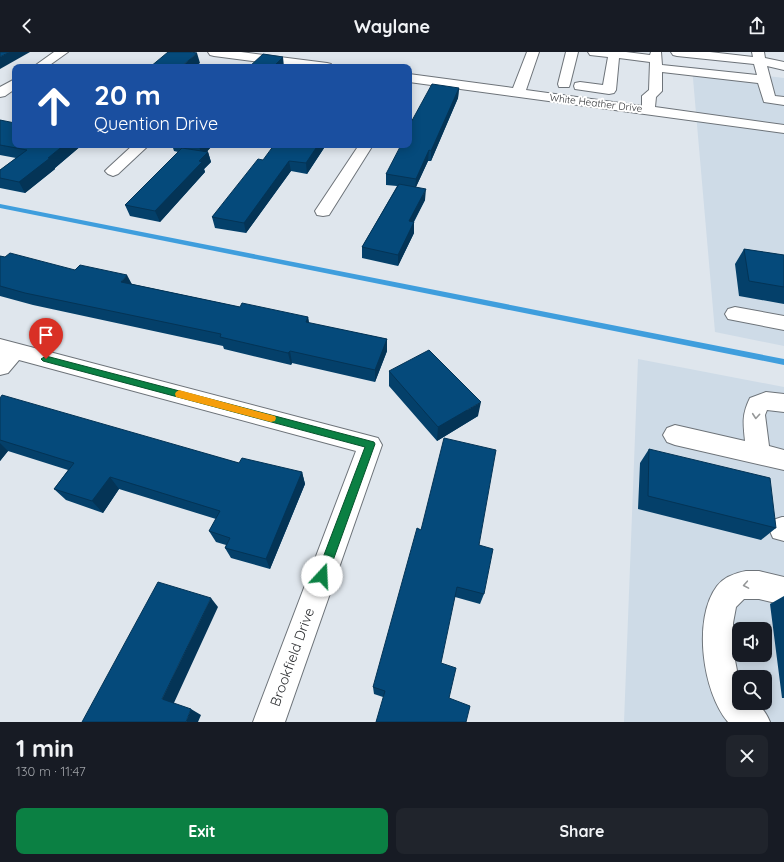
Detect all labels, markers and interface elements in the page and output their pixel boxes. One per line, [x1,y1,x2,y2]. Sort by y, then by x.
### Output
icon: back [16,15,38,37]
text: Waylane [354,15,430,38]
icon: share [746,15,768,37]
text: 20 m [94,77,161,112]
icon: ahead [28,80,80,132]
street label: White Heather Drive [549,91,644,115]
text: Quention Drive [94,112,218,135]
pin [29,318,63,359]
icon: arrive [35,324,57,346]
one-way arrow [751,413,760,419]
position arrow [301,555,343,597]
one-way arrow [743,581,749,589]
street label: Brookfield Drive [266,605,318,709]
map controls [732,622,772,710]
button: sound [732,622,772,662]
button: search [732,670,772,710]
text: 1 min [16,733,74,763]
button: close [726,735,768,777]
text: 130 m · 11:47 [16,763,86,779]
button: Exit [16,808,388,854]
button: Share [396,808,768,854]

